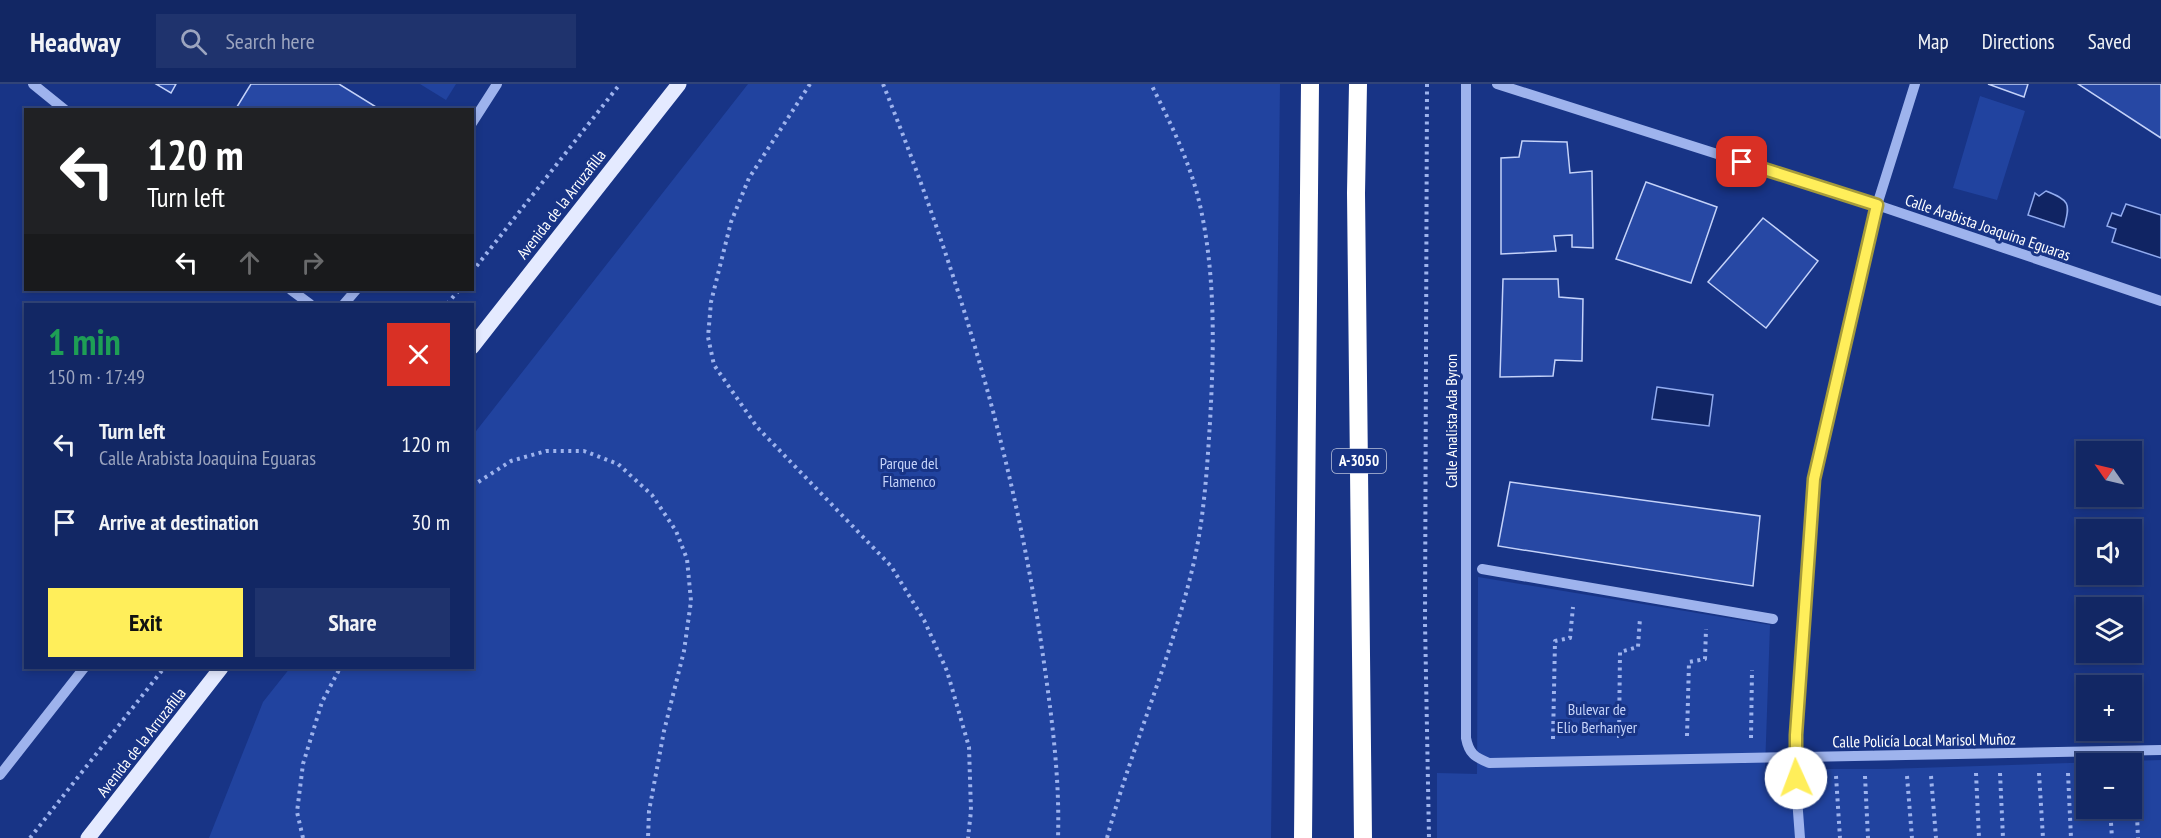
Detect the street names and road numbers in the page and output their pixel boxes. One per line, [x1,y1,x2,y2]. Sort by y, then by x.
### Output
street label: Avenida de la Arruzafilla [512,145,610,263]
street label: Calle Arabista Joaquina Eguaras [1903,189,2073,265]
street label: Calle Analista Ada Byron [1441,354,1461,488]
road number: A-3050 [1332,449,1386,473]
street label: Avenida de la Arruzafilla [92,683,190,801]
street label: Calle Policía Local Marisol Muñoz [1832,728,2016,752]

